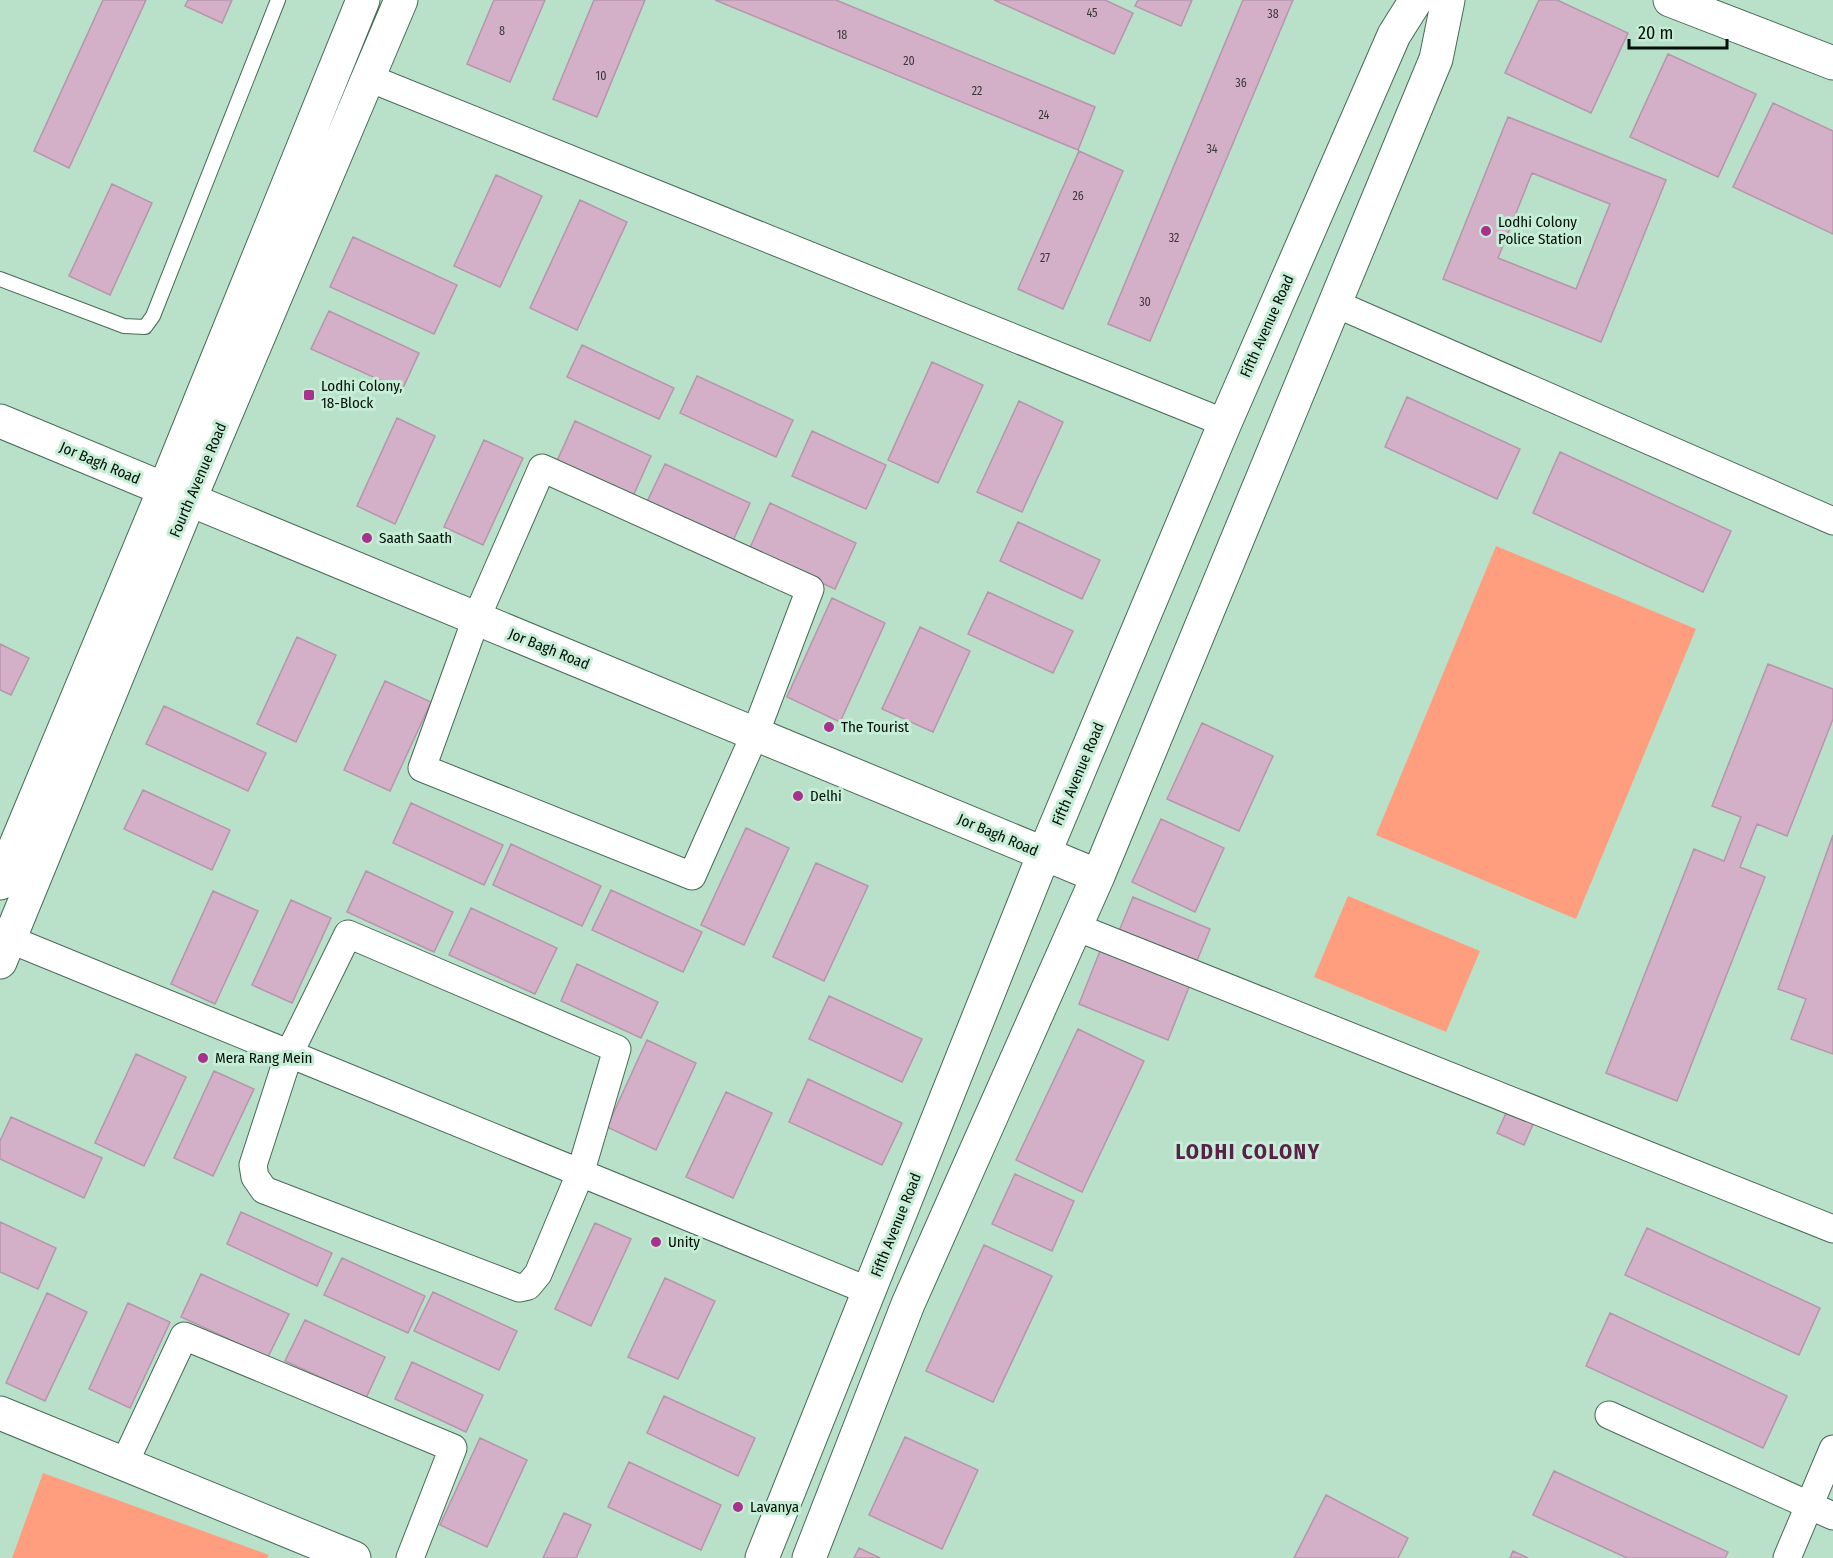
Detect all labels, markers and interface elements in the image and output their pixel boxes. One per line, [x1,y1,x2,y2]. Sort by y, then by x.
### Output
house number: 45 [1086,6,1098,20]
house number: 38 [1267,7,1279,21]
scale bar [1629,12,1726,50]
text: 20 m [1638,22,1673,44]
house number: 8 [499,24,505,38]
house number: 18 [837,28,847,42]
house number: 20 [903,54,915,68]
house number: 10 [596,69,606,83]
house number: 36 [1235,76,1247,90]
house number: 22 [972,84,982,98]
house number: 24 [1039,108,1050,122]
house number: 34 [1206,142,1218,156]
house number: 26 [1072,189,1084,203]
place label: Lodhi Colony Police Station [1498,213,1582,248]
marker: Lodhi Colony Police Station [1479,224,1493,238]
house number: 32 [1169,231,1179,245]
house number: 27 [1040,251,1050,265]
street label: Fifth Avenue Road [1236,272,1298,380]
house number: 30 [1139,295,1151,309]
place label: Lodhi Colony, 18-Block [321,377,402,412]
marker: Lodhi Colony, 18-Block [302,388,316,402]
street label: Fourth Avenue Road [166,420,230,540]
street label: Jor Bagh Road [57,438,143,488]
place label: Saath Saath [379,529,452,547]
marker: Saath Saath [360,531,374,545]
street label: Jor Bagh Road [506,625,592,673]
place label: The Tourist [841,718,909,736]
marker: The Tourist [822,720,836,734]
street label: Fifth Avenue Road [1048,720,1108,828]
place label: Delhi [810,787,842,805]
marker: Delhi [791,789,805,803]
street label: Jor Bagh Road [955,810,1041,860]
place label: Mera Rang Mein [215,1049,312,1067]
marker: Mera Rang Mein [196,1051,210,1065]
district label: LODHI COLONY [1175,1139,1321,1165]
street label: Fifth Avenue Road [867,1170,925,1280]
place label: Unity [668,1233,700,1251]
marker: Unity [649,1235,663,1249]
place label: Lavanya [750,1498,799,1516]
marker: Lavanya [731,1500,745,1514]

